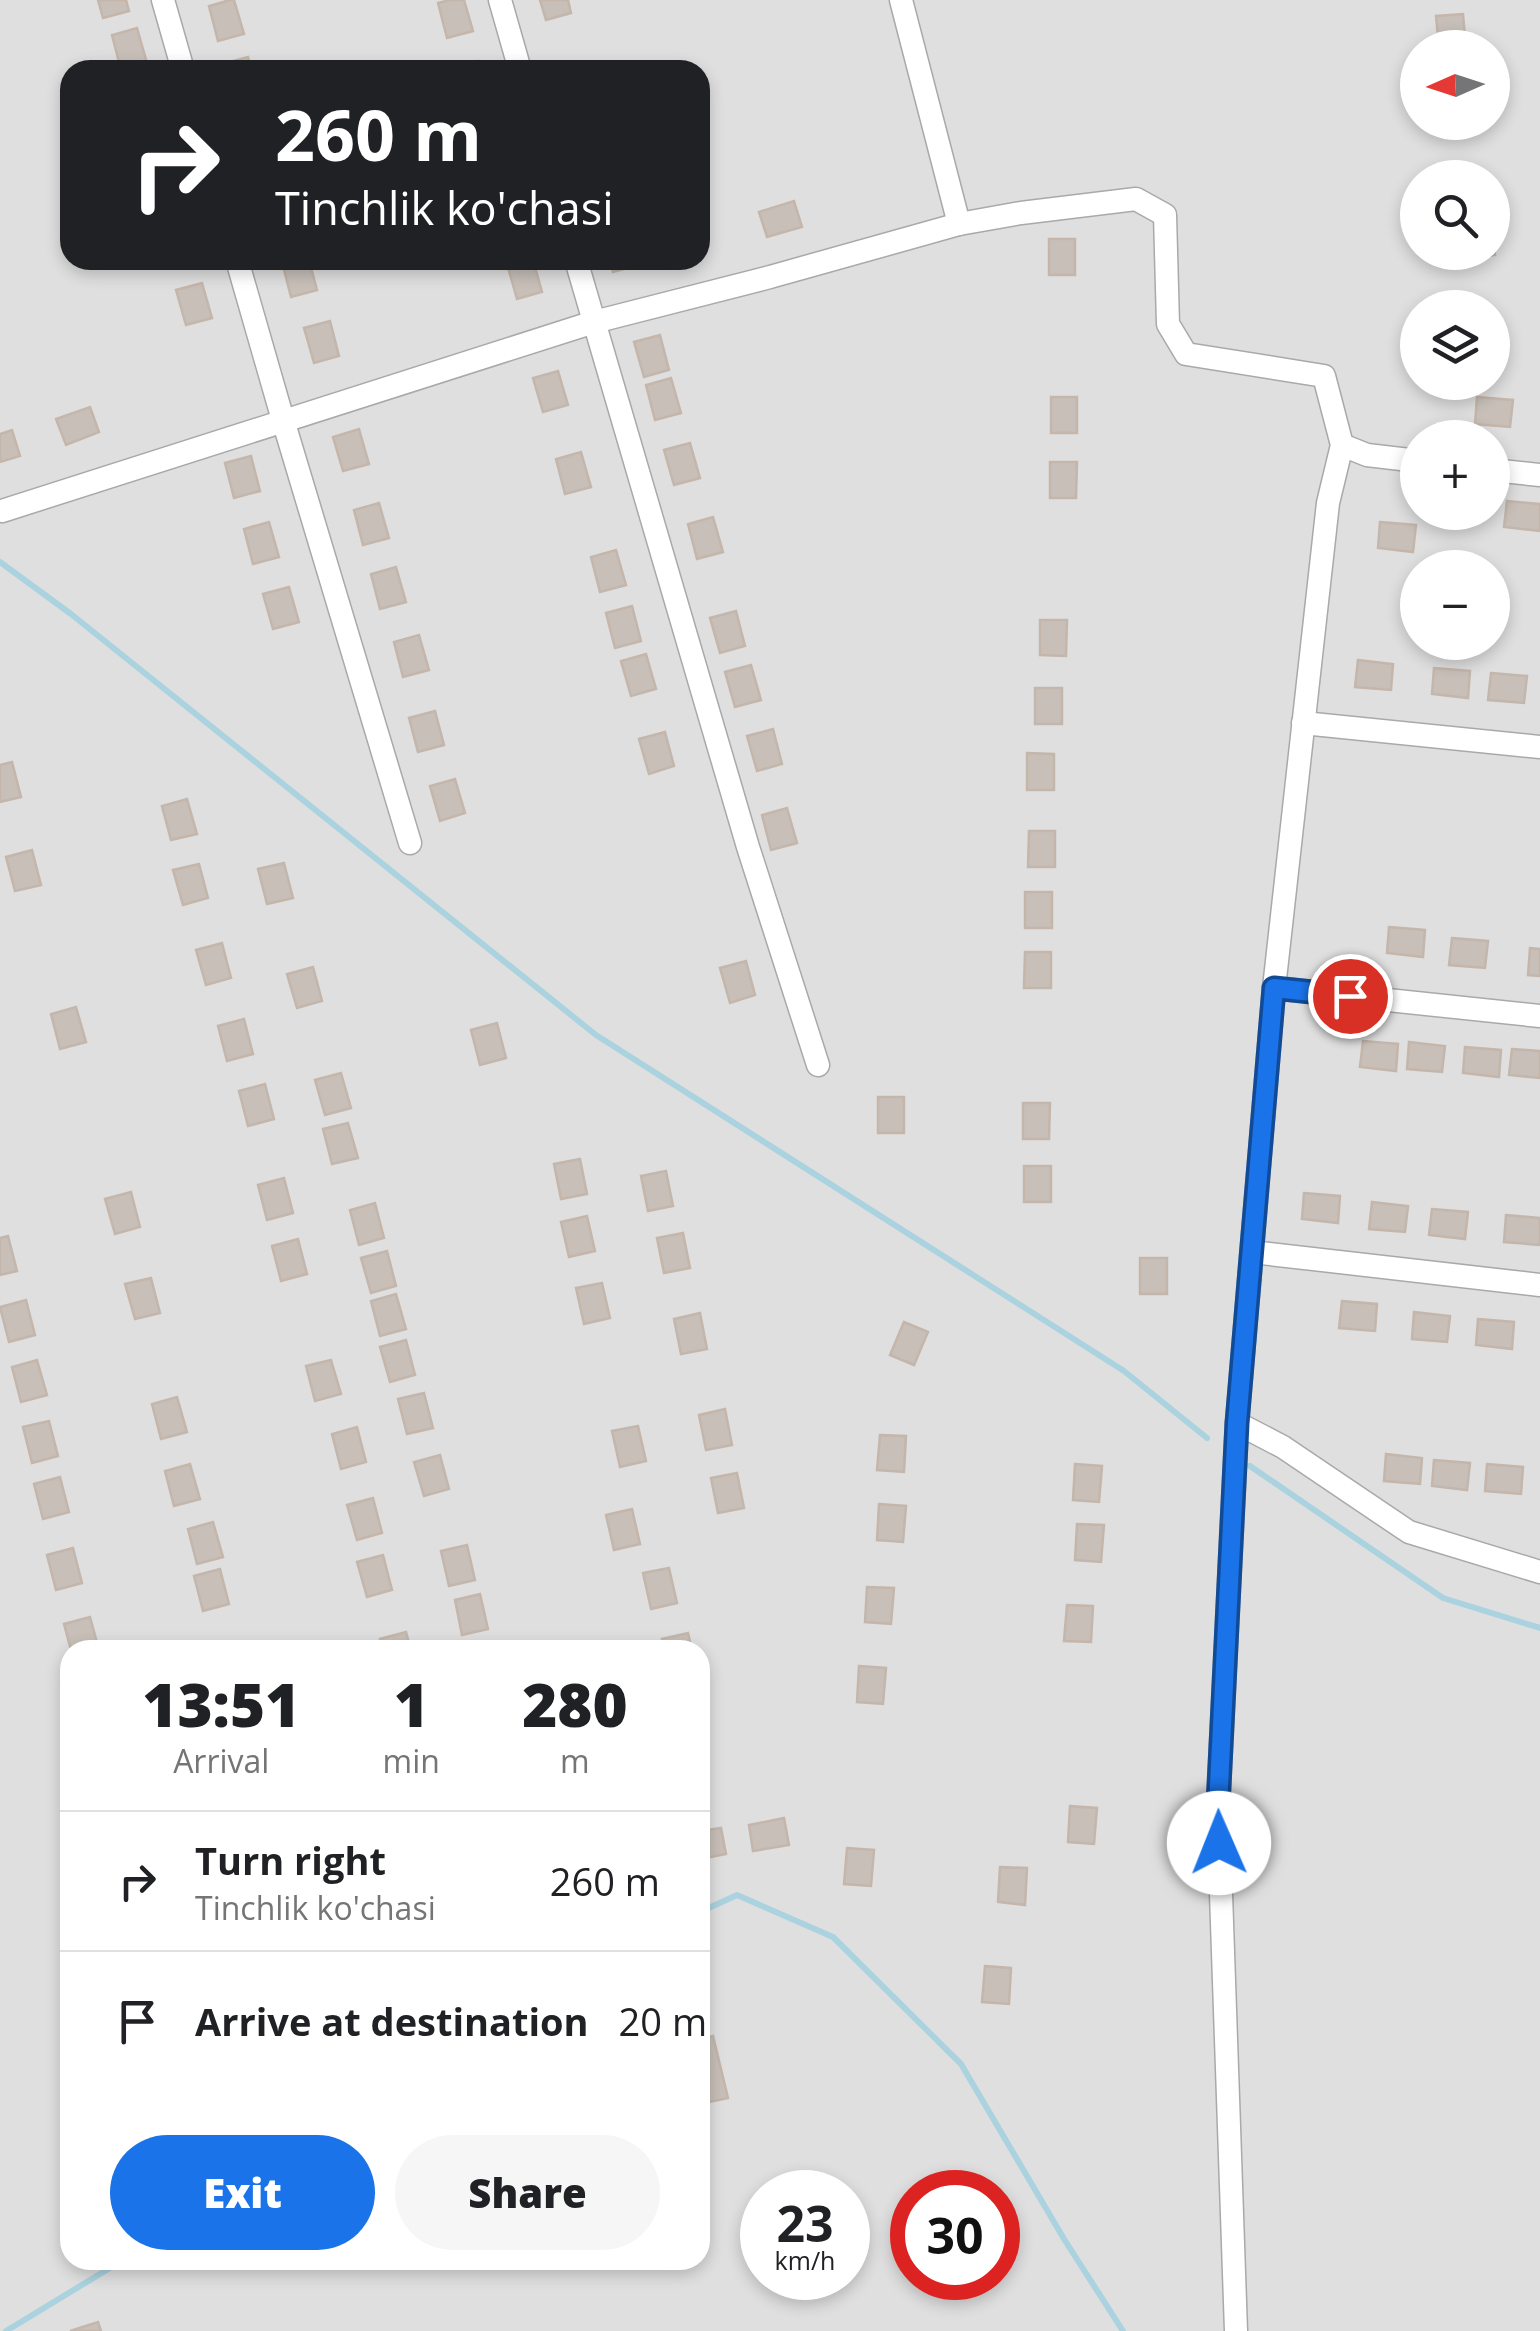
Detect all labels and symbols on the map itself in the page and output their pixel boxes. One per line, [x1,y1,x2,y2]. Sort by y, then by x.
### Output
north arrow [1400,30,1510,140]
pin [1308,954,1393,1039]
position arrow [1167,1791,1271,1895]
speed limit sign: 30 [890,2170,1020,2300]

